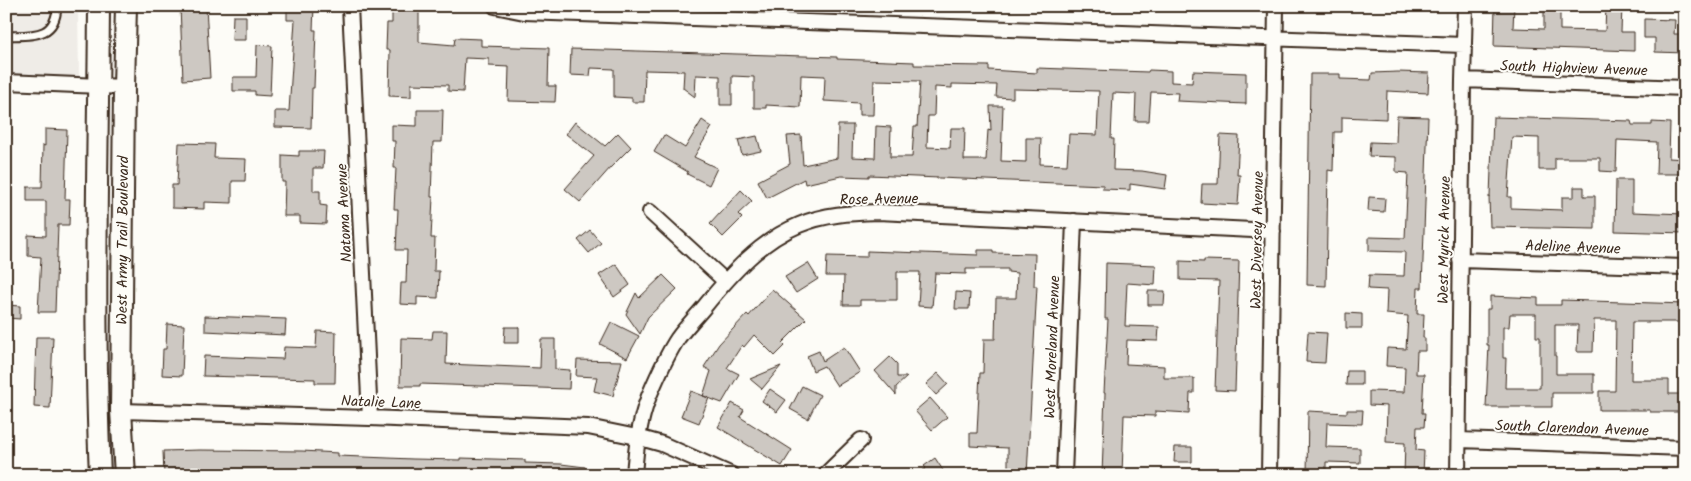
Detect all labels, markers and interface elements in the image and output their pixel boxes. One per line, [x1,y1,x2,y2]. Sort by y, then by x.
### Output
street label: South Highview Avenue [1500,54,1648,84]
street label: West Army Trail Boulevard [111,155,136,325]
street label: Natoma Avenue [330,163,360,263]
street label: West Diversey Avenue [1245,170,1271,309]
street label: West Myrick Avenue [1432,176,1458,304]
street label: Rose Avenue [839,187,919,213]
street label: Adeline Avenue [1525,234,1621,262]
street label: West Moreland Avenue [1039,275,1068,419]
street label: Natalie Lane [341,390,422,416]
street label: South Clarendon Avenue [1495,414,1649,444]

